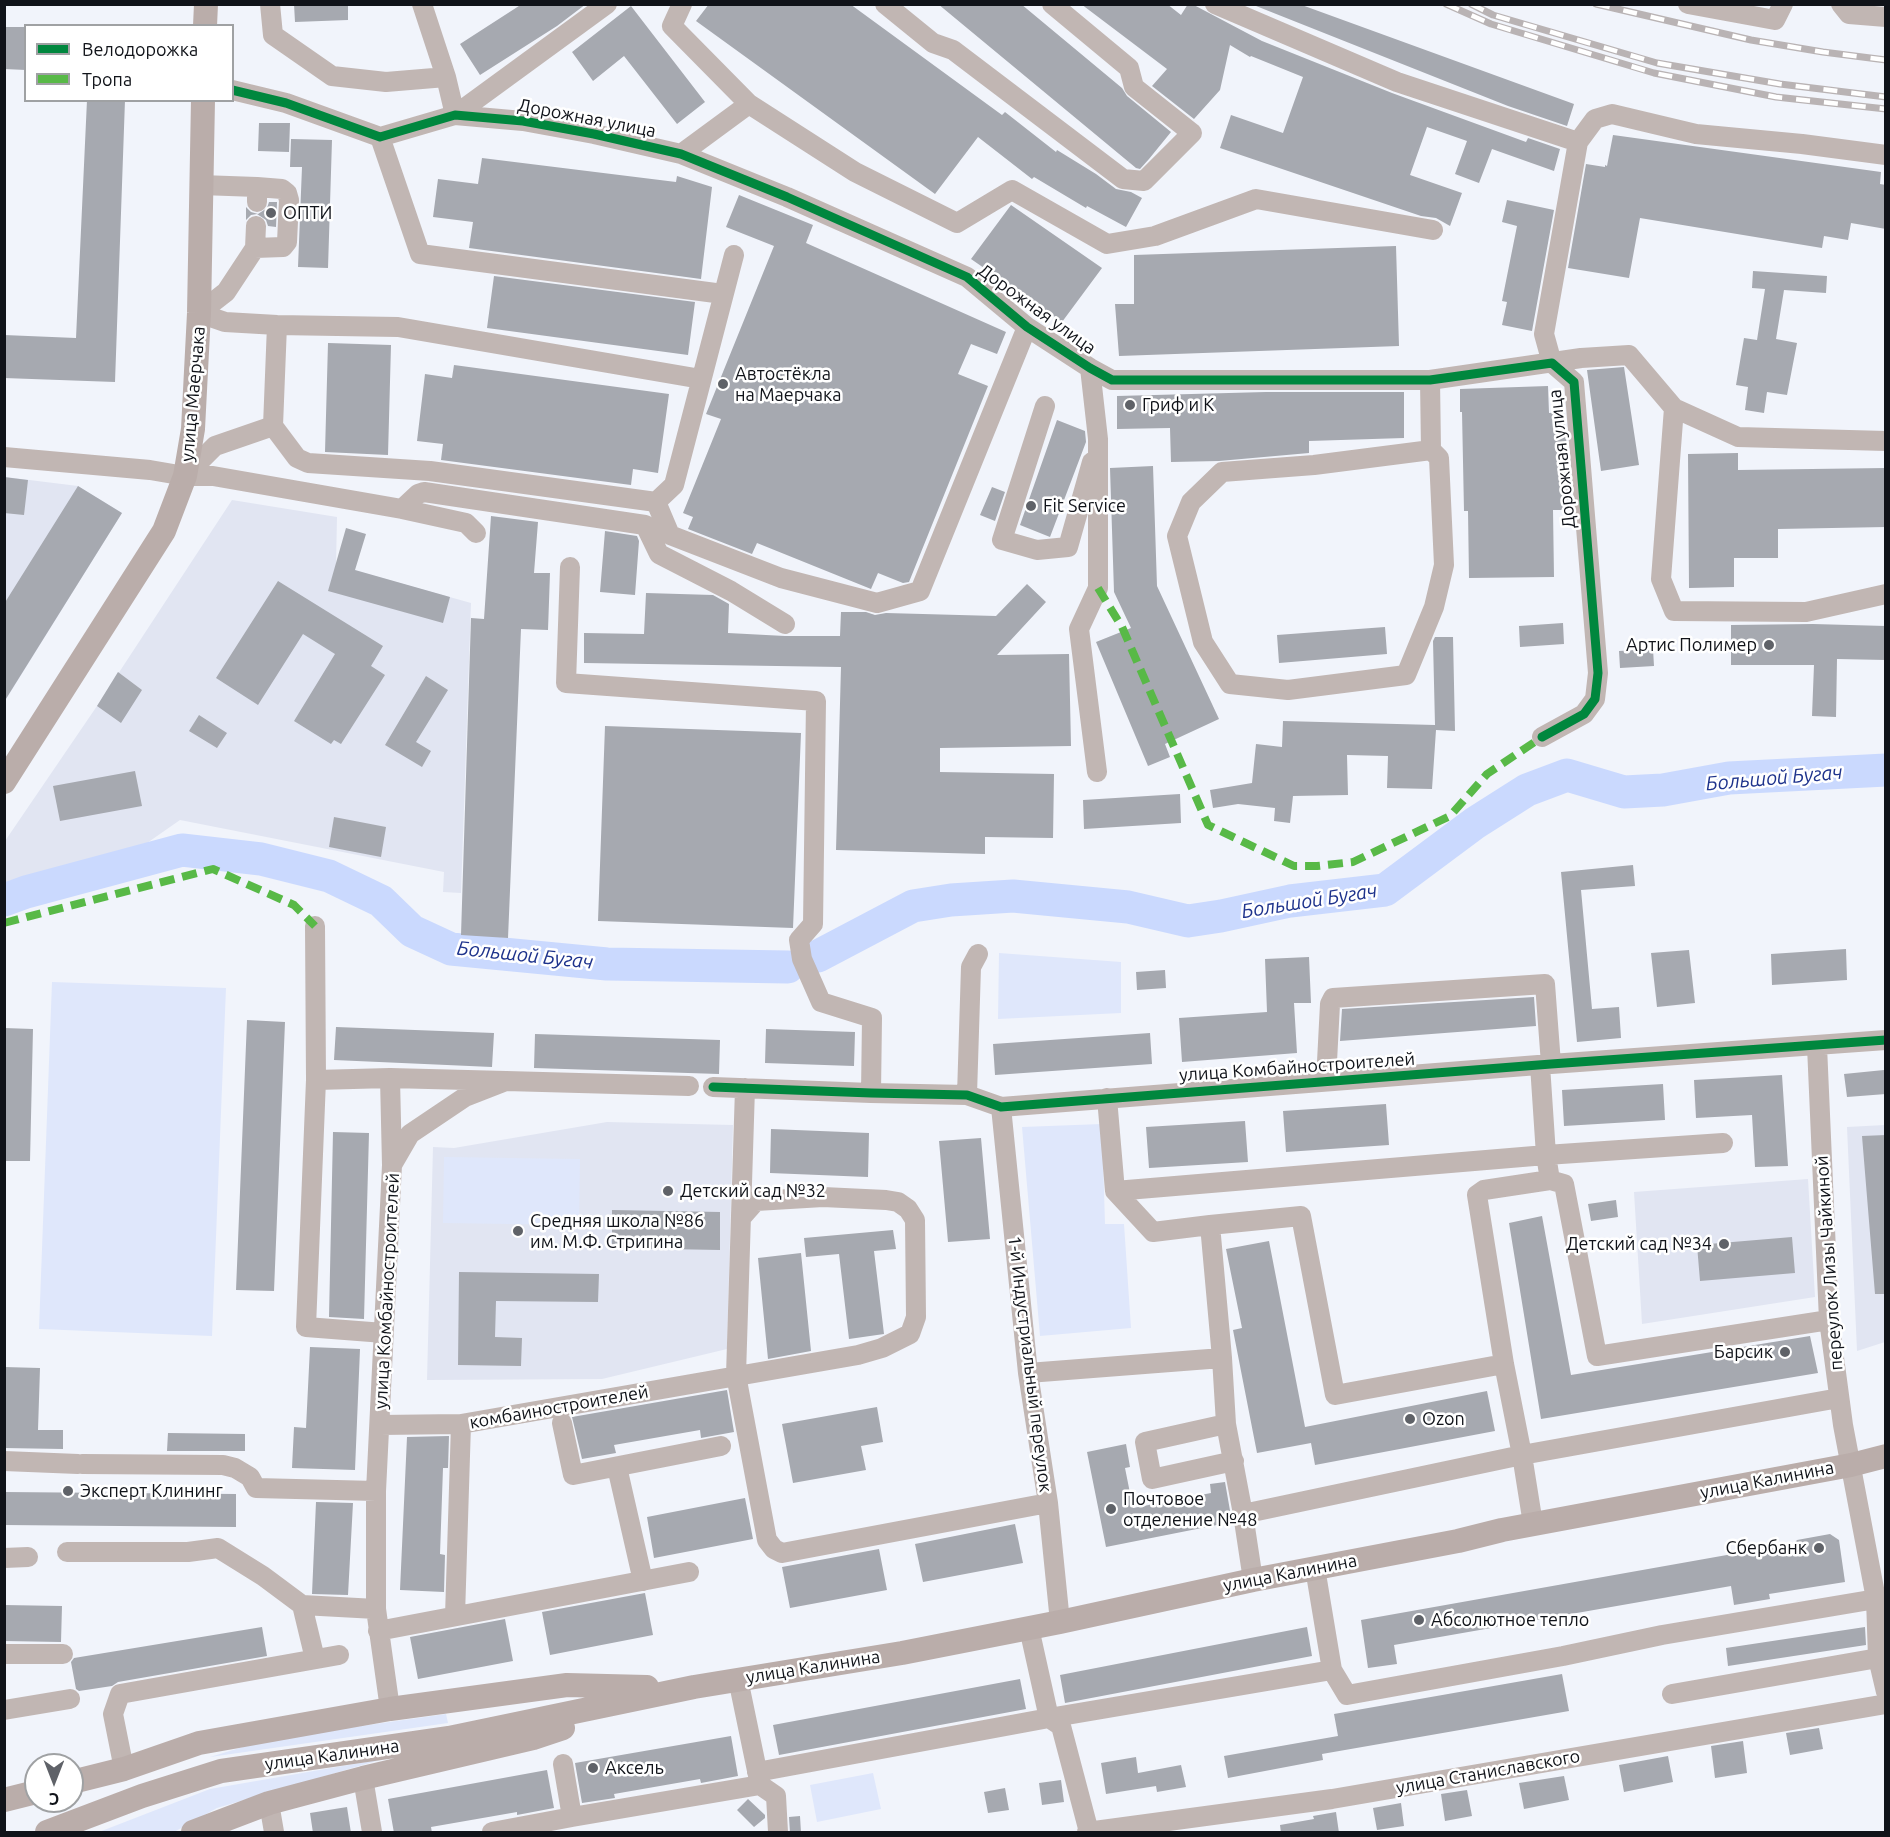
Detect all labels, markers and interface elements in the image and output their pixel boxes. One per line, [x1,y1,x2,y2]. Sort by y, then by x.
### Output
legend [24,24,234,102]
text: Велодорожка [82,39,198,59]
text: Тропа [82,69,132,89]
street label: Дорожная улица [516,94,658,142]
place label: ОПТИ [283,202,332,224]
marker: ОПТИ [264,206,278,220]
street label: Дорожная улица [974,259,1100,359]
street label: улица Маерчака [176,325,210,463]
place label: Автостёкла на Маерчака [735,363,841,406]
marker: Автостёкла на Маерчака [716,377,730,391]
street label: Дорожная улица [1544,388,1580,530]
place label: Гриф и К [1142,394,1214,416]
marker: Гриф и К [1123,398,1137,412]
place label: Fit Service [1043,495,1126,517]
marker: Fit Service [1024,499,1038,513]
place label: Артис Полимер [1626,634,1757,656]
marker: Артис Полимер [1762,638,1776,652]
water label: Большой Бугач [1705,760,1843,796]
water label: Большой Бугач [1239,878,1379,924]
water label: Большой Бугач [456,936,594,974]
street label: улица Комбайностроителей [1178,1048,1416,1086]
street label: переулок Лизы Чайкиной [1811,1155,1847,1371]
street label: улица Комбайностроителей [370,1172,404,1410]
place label: Детский сад №32 [680,1180,826,1202]
marker: Детский сад №32 [661,1184,675,1198]
place label: Средняя школа №86 им. М.Ф. Стригина [530,1210,704,1252]
marker: Средняя школа №86 им. М.Ф. Стригина [511,1224,525,1238]
place label: Детский сад №34 [1566,1233,1712,1255]
street label: 1-й Индустриальный переулок [1004,1235,1056,1493]
marker: Детский сад №34 [1717,1237,1731,1251]
place label: Барсик [1714,1341,1773,1363]
marker: Барсик [1778,1345,1792,1359]
street label: комбаиностроителей [468,1381,650,1433]
place label: Ozon [1422,1408,1465,1430]
marker: Ozon [1403,1412,1417,1426]
street label: улица Калинина [1698,1456,1836,1504]
place label: Эксперт Клининг [80,1480,223,1502]
marker: Эксперт Клининг [61,1484,75,1498]
place label: Почтовое отделение №48 [1123,1488,1257,1530]
marker: Почтовое отделение №48 [1104,1502,1118,1516]
place label: Сбербанк [1725,1537,1807,1559]
marker: Сбербанк [1812,1541,1826,1555]
street label: улица Калинина [1221,1549,1359,1597]
place label: Абсолютное тепло [1431,1609,1589,1631]
marker: Абсолютное тепло [1412,1613,1426,1627]
street label: улица Калинина [744,1646,882,1688]
street label: улица Калинина [263,1735,401,1775]
street label: улица Станиславского [1394,1745,1582,1799]
north arrow [24,1753,84,1813]
place label: Аксель [605,1757,664,1779]
marker: Аксель [586,1761,600,1775]
text: С [49,1790,59,1808]

